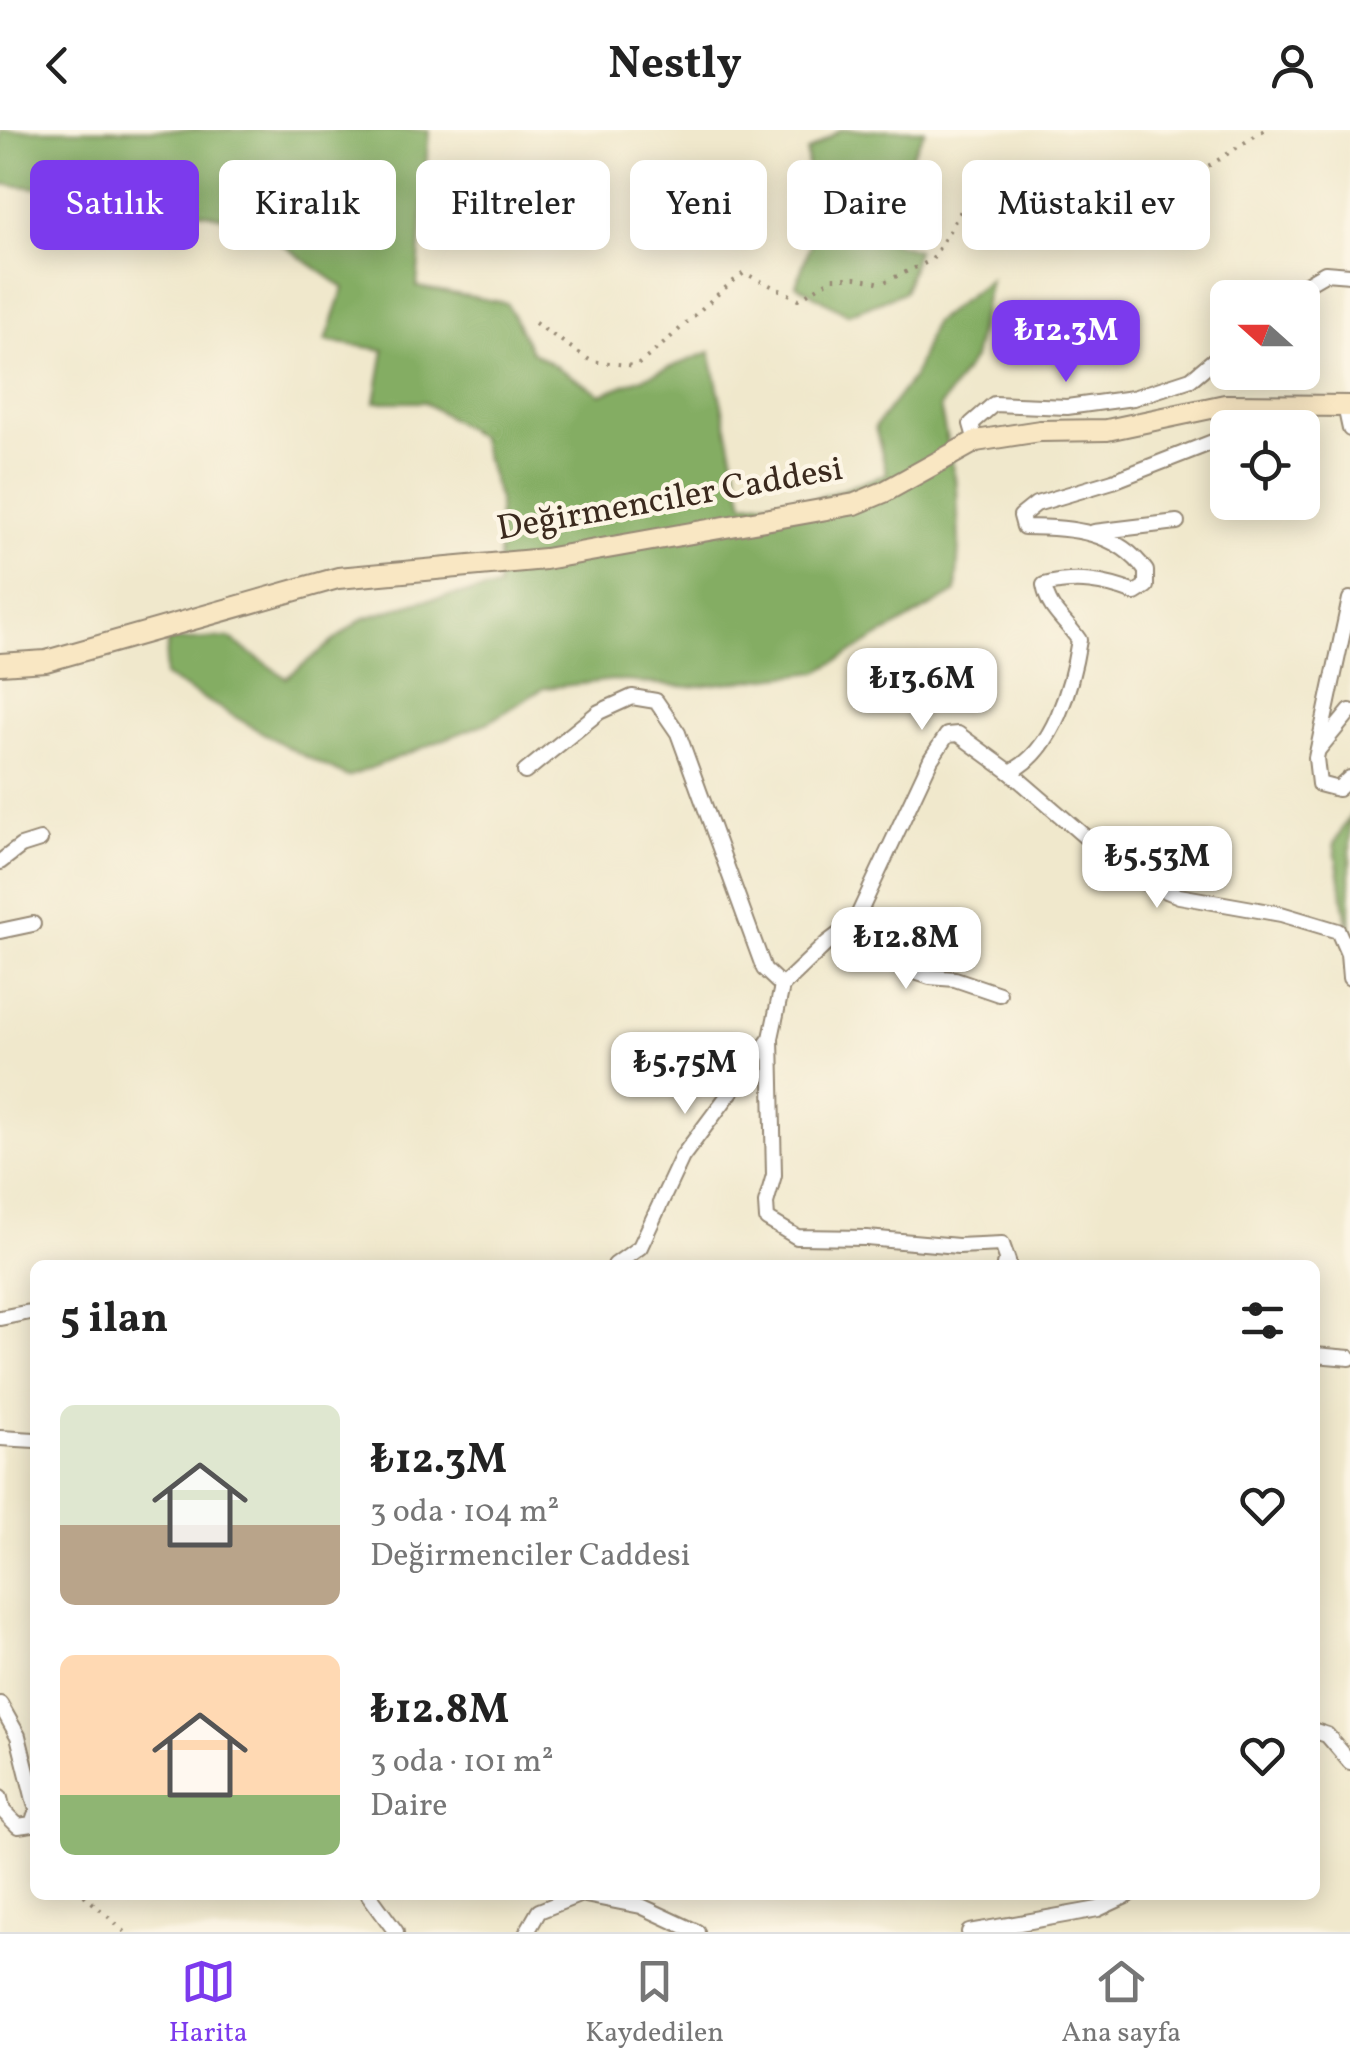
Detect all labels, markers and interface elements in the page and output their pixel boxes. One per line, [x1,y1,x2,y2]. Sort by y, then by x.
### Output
text: Nestly [608,34,742,97]
icon: back [30,38,85,93]
icon: person [1265,38,1320,93]
chip: Satılık [30,160,199,250]
chip: Kiralık [219,160,396,250]
chip: Filtreler [416,160,610,250]
chip: Yeni [630,160,767,250]
chip: Daire [787,160,942,250]
chip: Müstakil ev [962,160,1210,250]
north arrow [1210,280,1320,390]
map controls [1210,280,1320,520]
pin: ₺12.3M [985,300,1147,385]
text: ₺12.3M [1014,310,1118,354]
button: locate [1210,410,1320,520]
street label: Değirmenciler Caddesi [493,446,847,554]
pin: ₺13.6M [841,648,1003,733]
text: ₺13.6M [869,658,975,702]
pin: ₺5.53M [1076,826,1238,911]
text: ₺5.53M [1104,836,1210,880]
pin: ₺12.8M [825,907,987,992]
text: ₺12.8M [853,917,959,961]
pin: ₺5.75M [604,1032,766,1117]
text: ₺5.75M [633,1042,737,1086]
text: 5 ilan [60,1291,168,1350]
icon: filters [1235,1293,1290,1348]
text: ₺12.3M [370,1432,507,1491]
icon: home [140,1445,260,1565]
icon: heart [1235,1478,1290,1533]
text: 3 oda · 104 m² [370,1491,559,1535]
text: Değirmenciler Caddesi [370,1535,690,1579]
text: ₺12.8M [370,1682,509,1741]
icon: home [140,1695,260,1815]
icon: heart [1235,1728,1290,1783]
text: 3 oda · 101 m² [370,1741,554,1785]
text: Daire [370,1785,448,1829]
tab: Harita [169,1954,248,2053]
tab: Kaydedilen [585,1954,724,2053]
tab: Ana sayfa [1061,1954,1181,2053]

